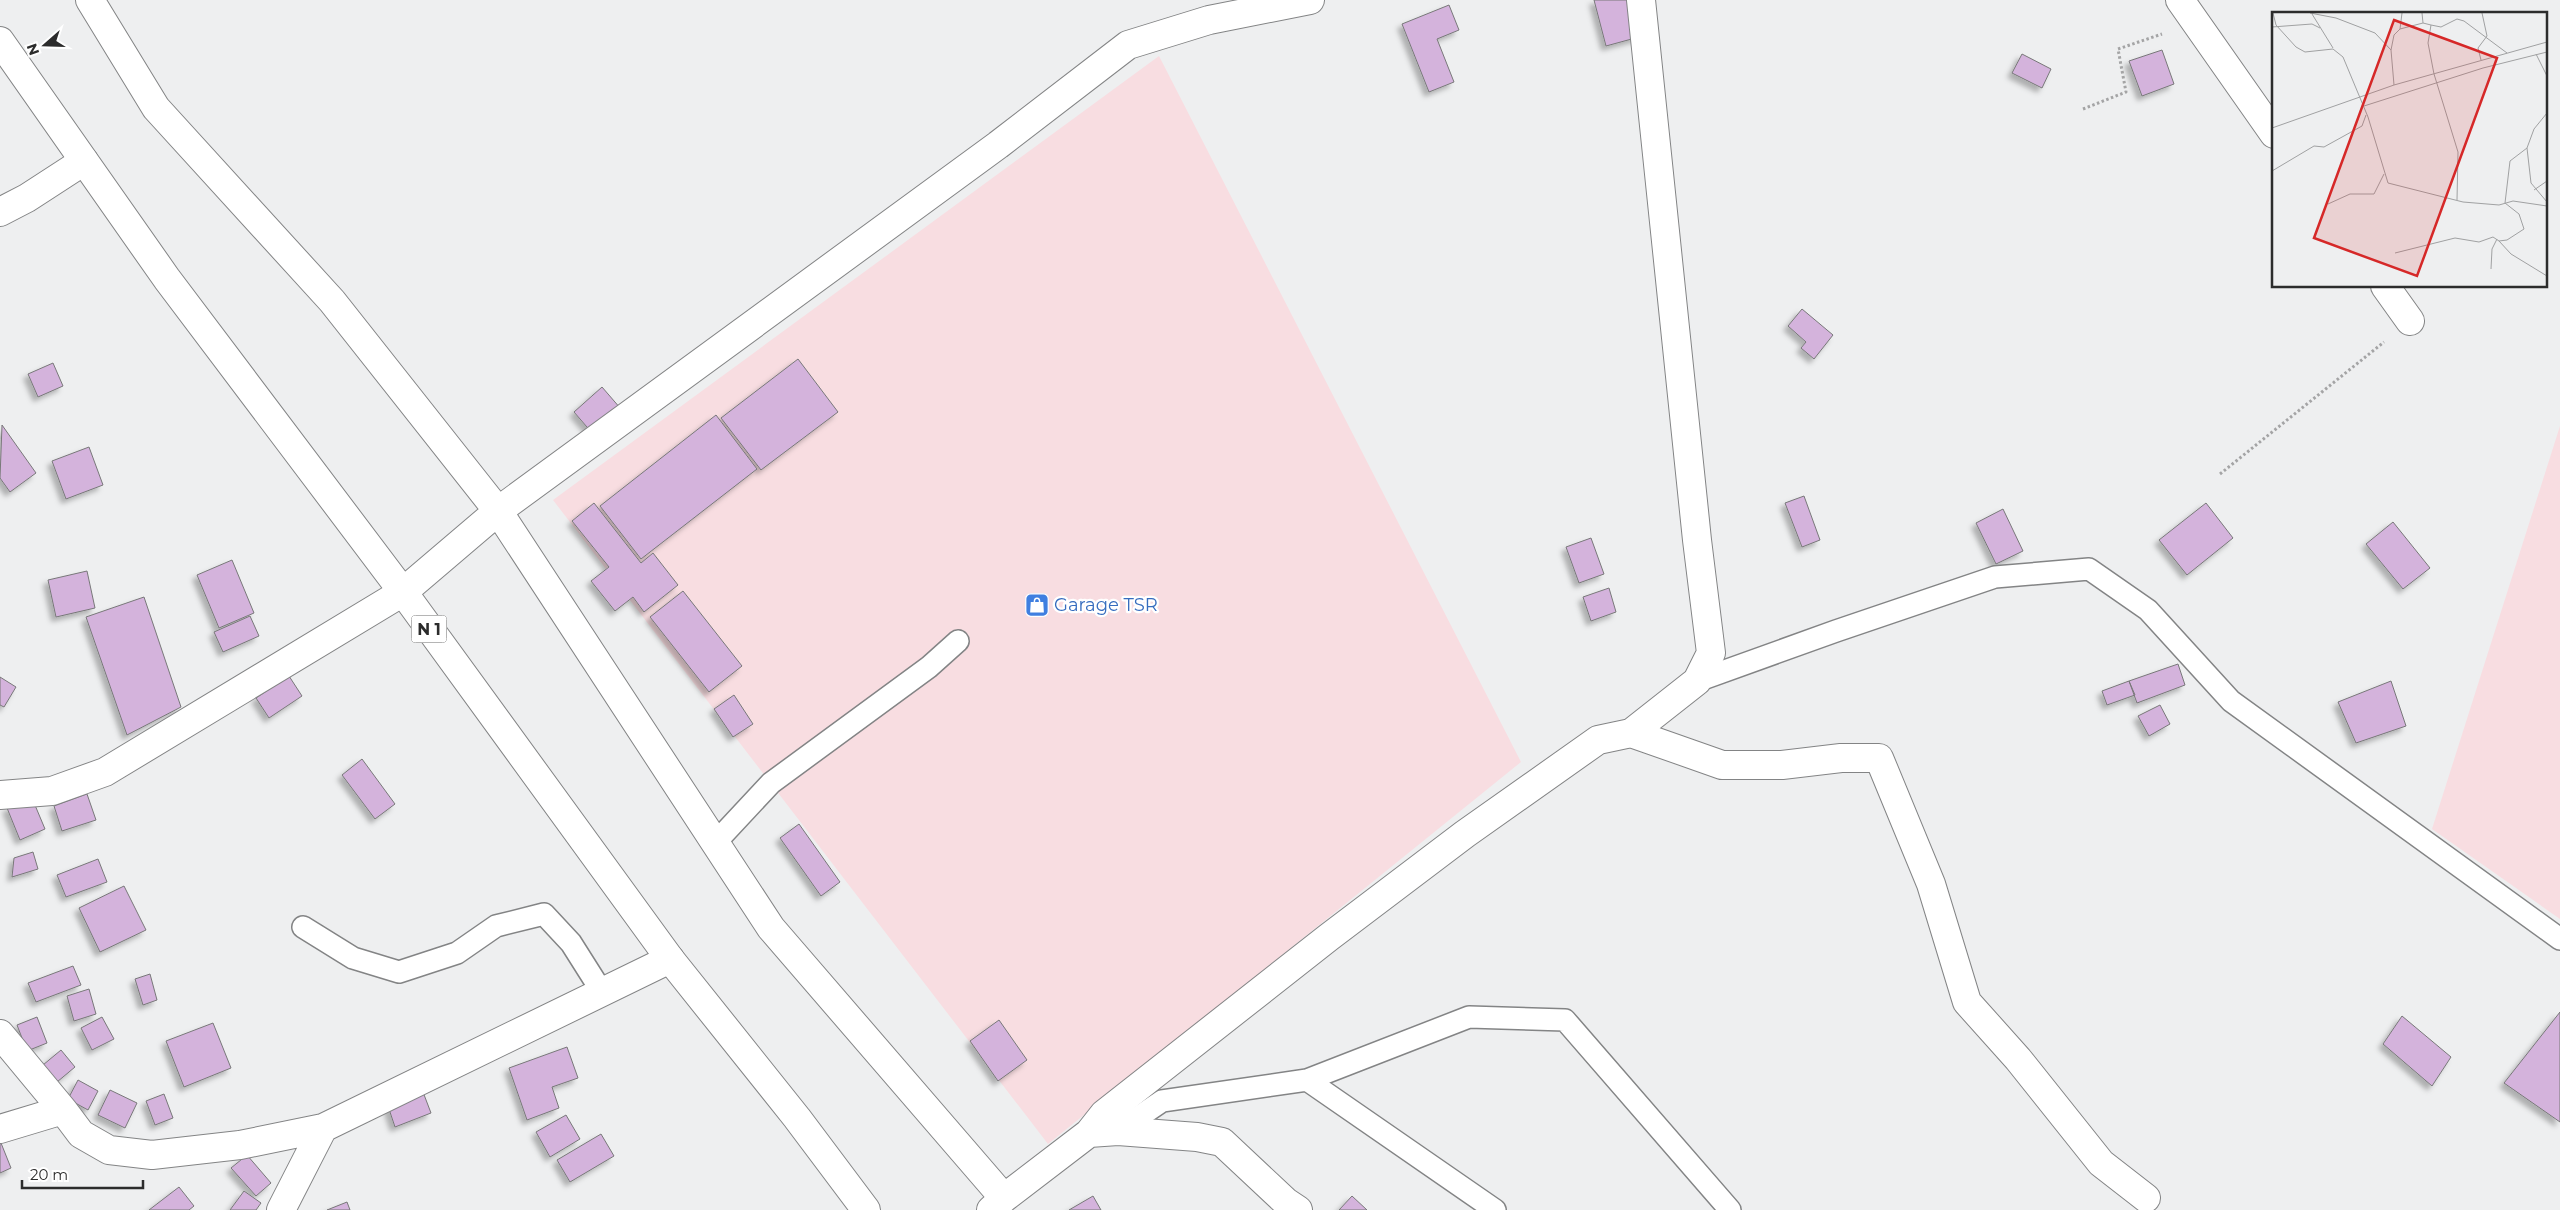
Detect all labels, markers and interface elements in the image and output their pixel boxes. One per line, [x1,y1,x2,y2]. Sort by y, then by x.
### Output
inset map [2272,12,2548,288]
north arrow [20,20,70,70]
text: N [22,41,43,58]
shop icon: Garage TSR [1024,592,1050,618]
place label: Garage TSR [1054,594,1158,616]
road number: N 1 [412,616,446,642]
scale bar [22,1158,144,1190]
text: 20 m [30,1165,68,1184]

